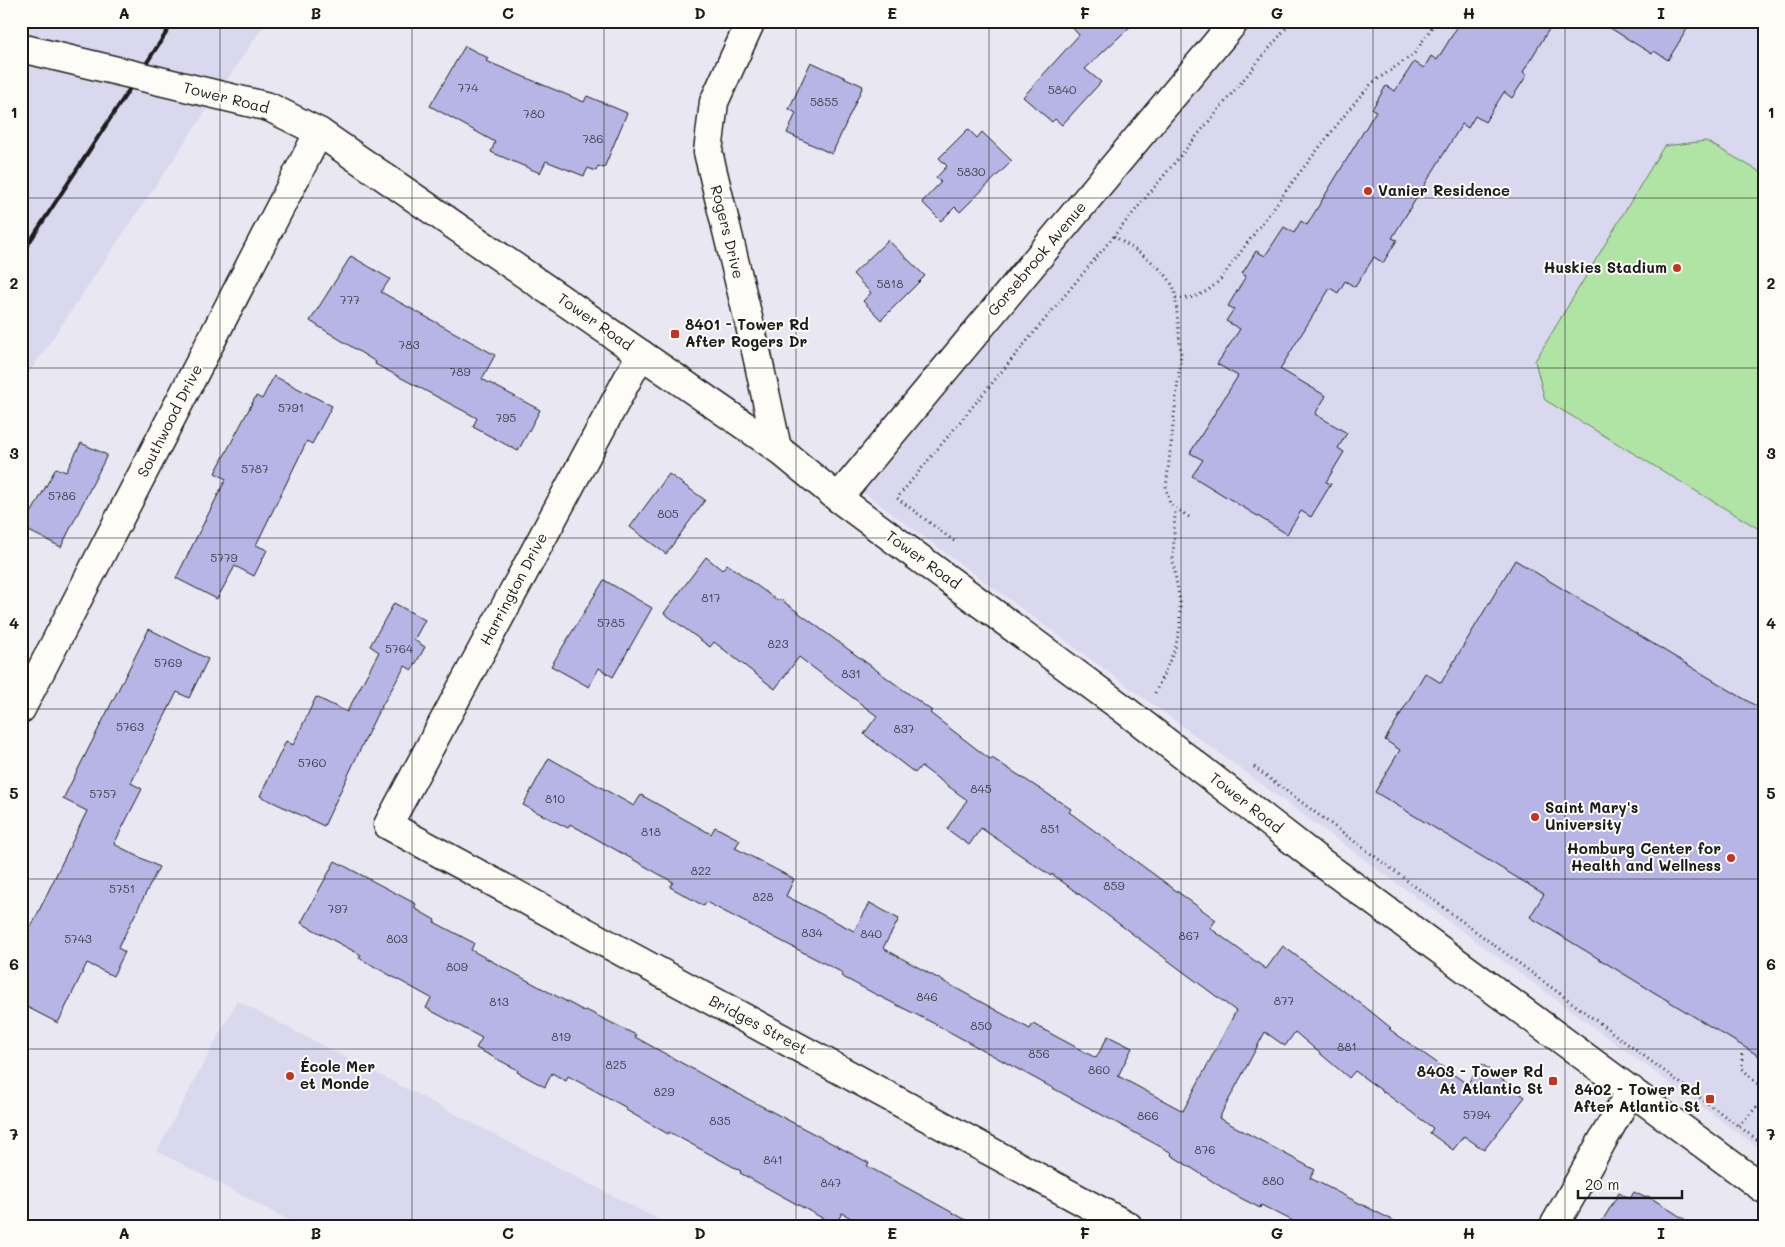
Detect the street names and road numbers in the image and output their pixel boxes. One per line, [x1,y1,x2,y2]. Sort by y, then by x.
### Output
street label: Tower Road [181,77,271,117]
street label: Rogers Drive [707,183,749,281]
street label: Gorsebrook Avenue [982,197,1090,320]
street label: Tower Road [554,288,637,355]
street label: Southwood Drive [132,361,206,480]
street label: Tower Road [882,525,965,593]
street label: Harrington Drive [475,529,551,648]
street label: Tower Road [1206,767,1287,837]
street label: Bridges Street [706,990,811,1058]

